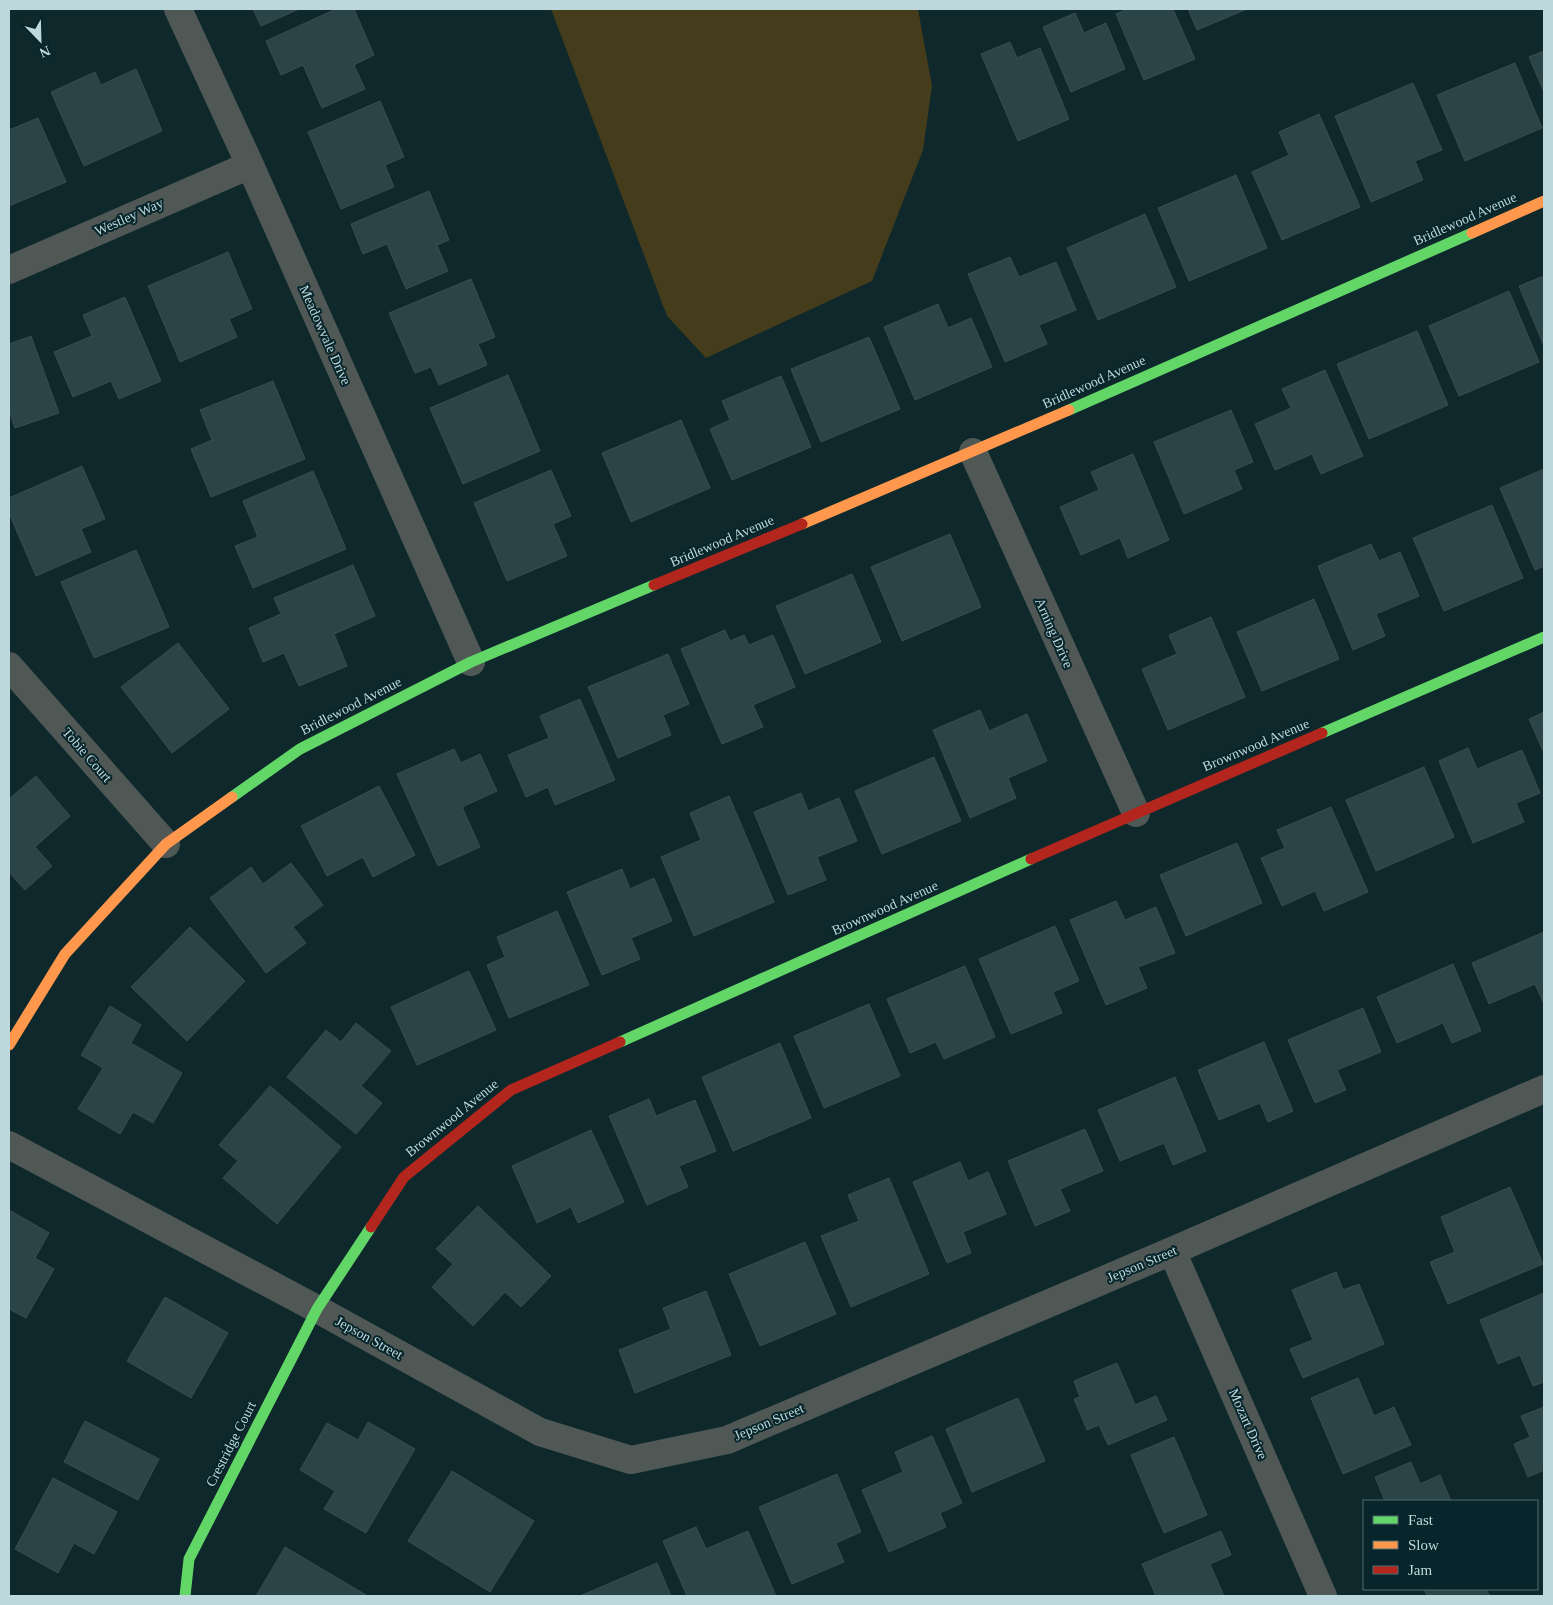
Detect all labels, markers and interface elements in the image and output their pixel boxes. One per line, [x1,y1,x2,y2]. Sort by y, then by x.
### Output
north arrow [15,15,65,65]
text: N [37,43,52,60]
street label: Bridlewood Avenue [1411,190,1519,248]
street label: Westley Way [92,195,166,239]
street label: Meadowvale Drive [296,283,354,387]
street label: Bridlewood Avenue [1040,353,1148,411]
street label: Bridlewood Avenue [668,512,776,570]
street label: Arning Drive [1032,596,1076,670]
street label: Bridlewood Avenue [298,674,404,738]
street label: Brownwood Avenue [1200,716,1312,774]
street label: Tobie Court [59,725,115,785]
street label: Brownwood Avenue [830,878,940,938]
street label: Brownwood Avenue [403,1076,501,1160]
street label: Jepson Street [1105,1243,1179,1285]
street label: Jepson Street [333,1313,405,1363]
street label: Mozart Drive [1226,1386,1270,1462]
street label: Crestridge Court [203,1399,259,1489]
street label: Jepson Street [732,1401,806,1443]
legend [1363,1500,1538,1590]
text: Fast [1408,1512,1434,1528]
text: Slow [1408,1537,1439,1553]
text: Jam [1408,1562,1432,1578]

